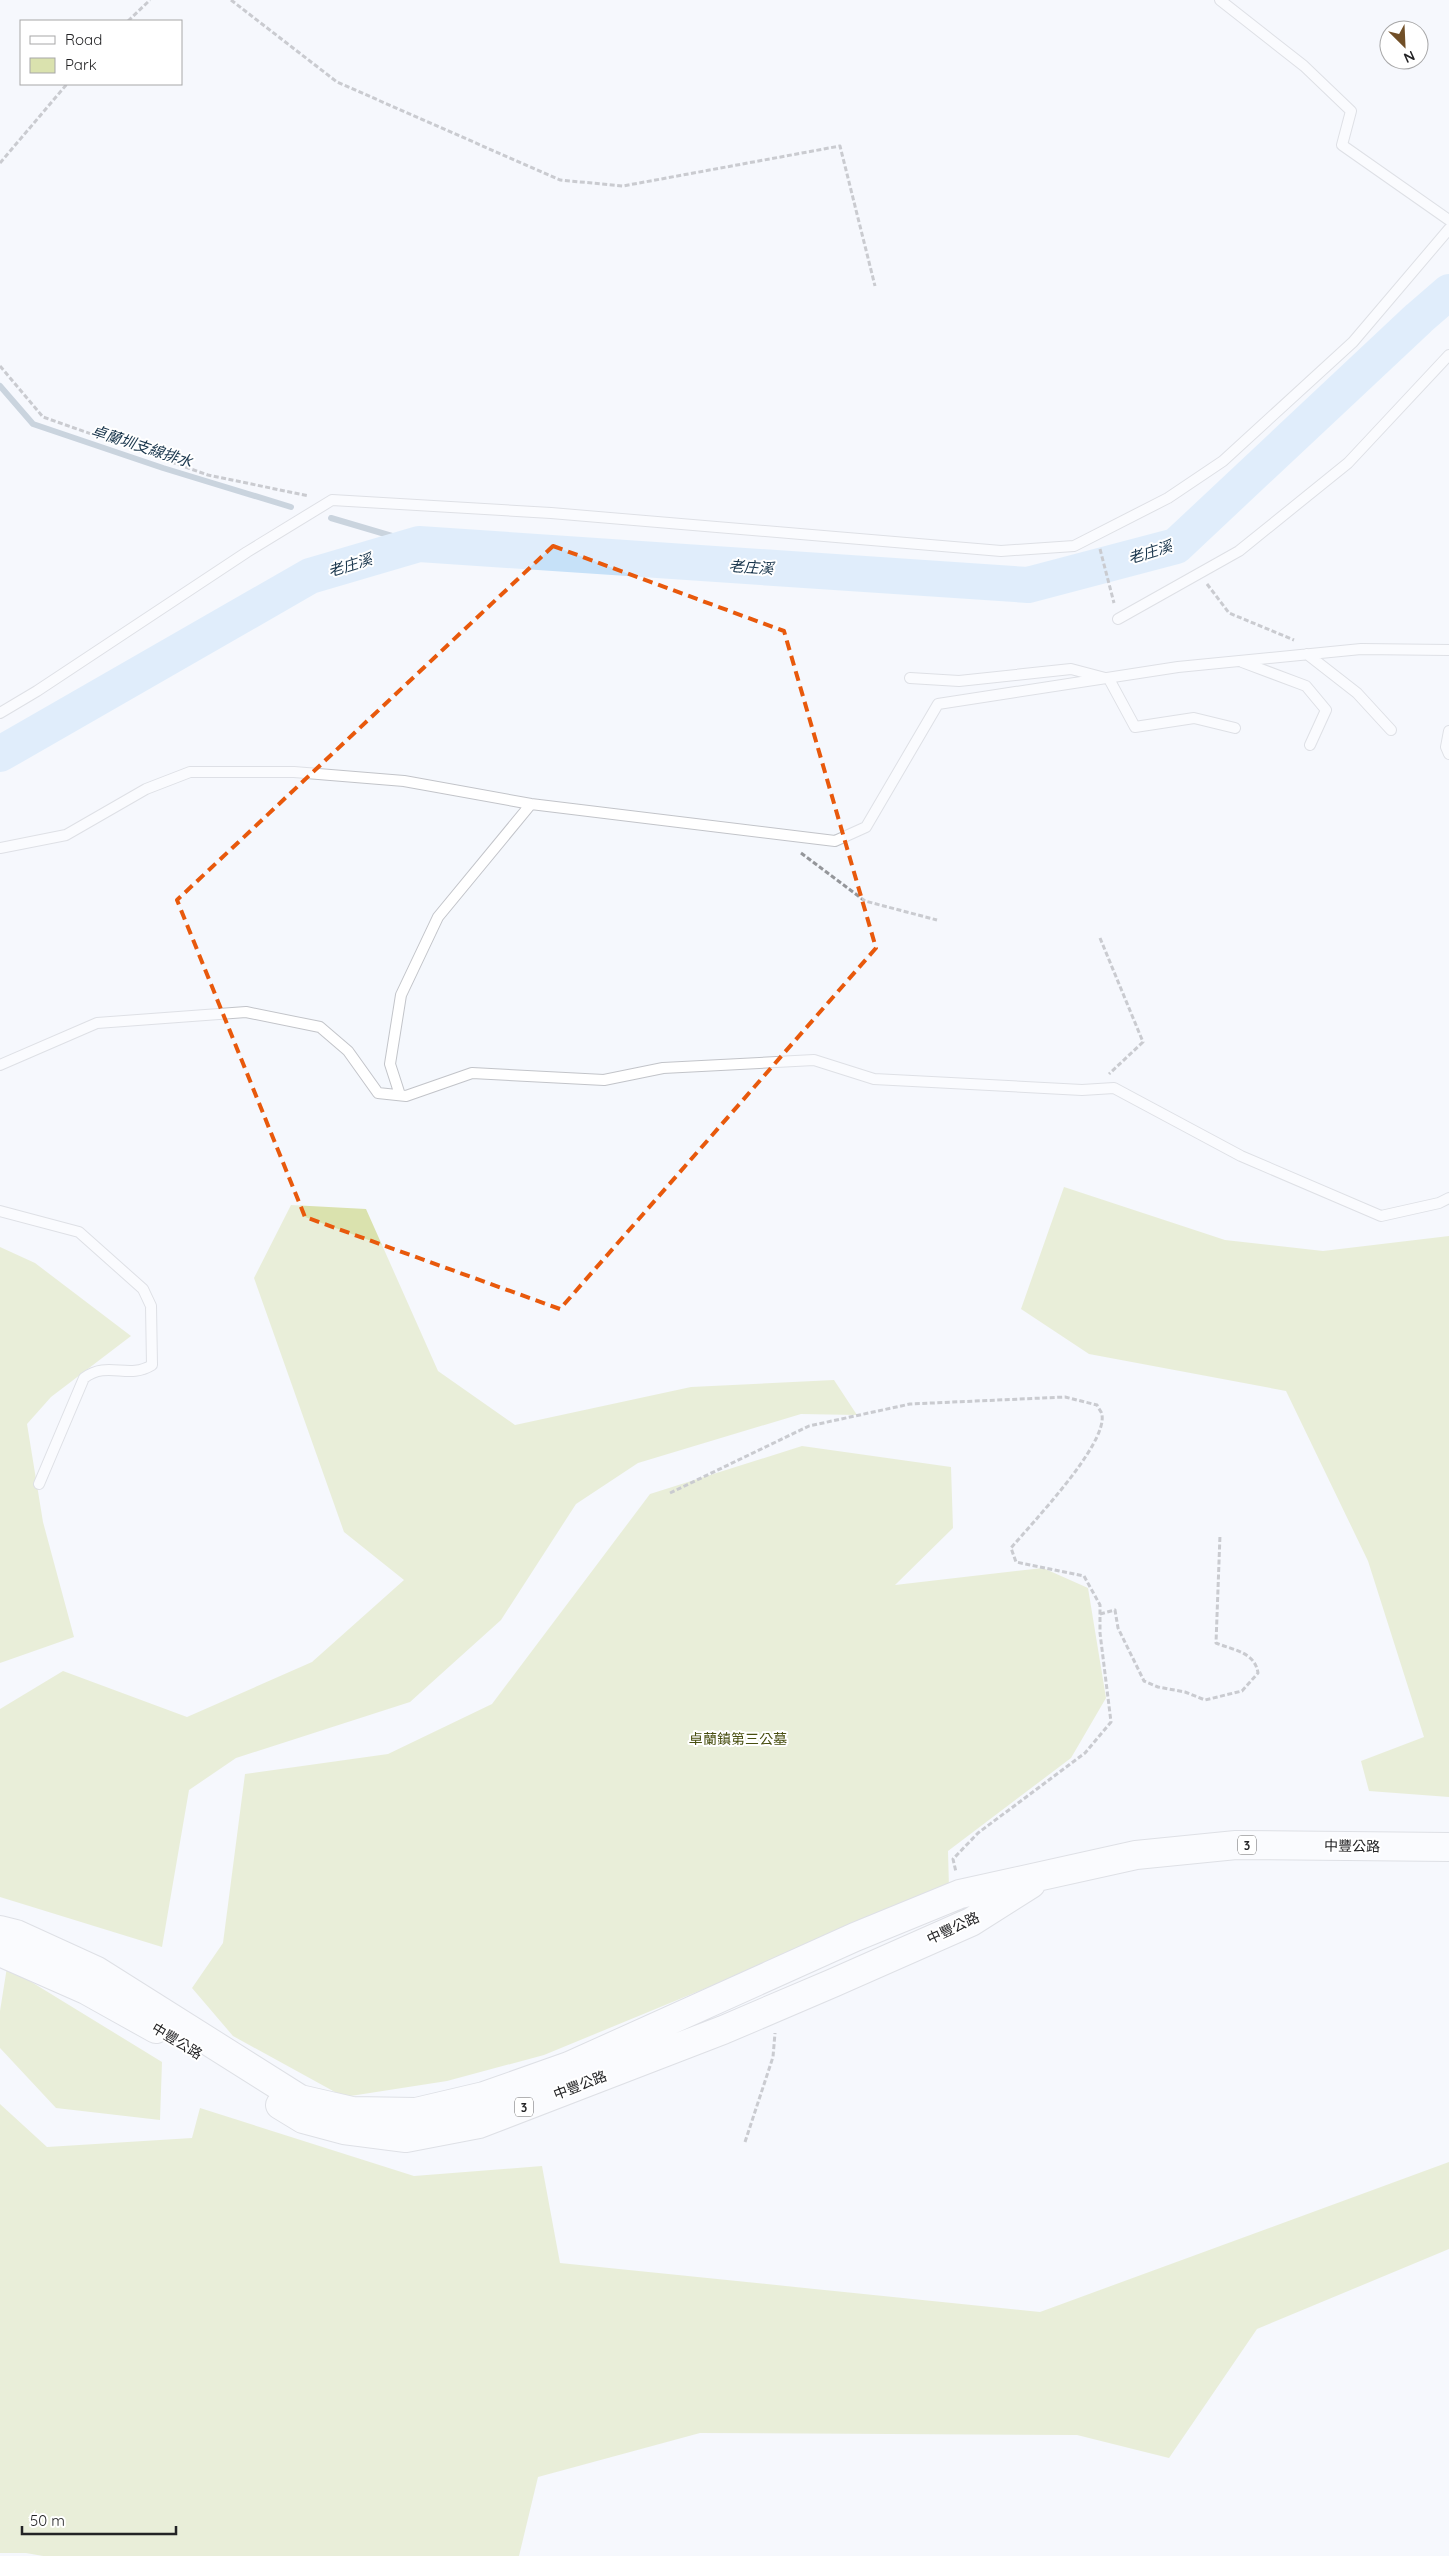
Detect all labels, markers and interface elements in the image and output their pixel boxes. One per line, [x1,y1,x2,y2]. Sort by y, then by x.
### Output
legend [20,20,182,85]
north arrow [1379,20,1429,70]
text: Road [65,30,102,49]
text: N [1401,47,1418,67]
text: Park [65,55,97,74]
water label: 卓蘭圳支線排水 [89,421,196,472]
water label: 老庄溪 [1126,536,1176,568]
water label: 老庄溪 [326,549,376,581]
water label: 老庄溪 [728,556,776,578]
park label: 卓蘭鎮第三公墓 [689,1730,787,1748]
road number: 3 [1238,1836,1256,1854]
street label: 中豐公路 [1324,1837,1380,1855]
street label: 中豐公路 [924,1908,982,1948]
street label: 中豐公路 [148,2019,206,2063]
street label: 中豐公路 [551,2067,609,2103]
road number: 3 [515,2098,533,2116]
scale bar [22,2504,176,2536]
text: 50 m [30,2511,65,2530]

